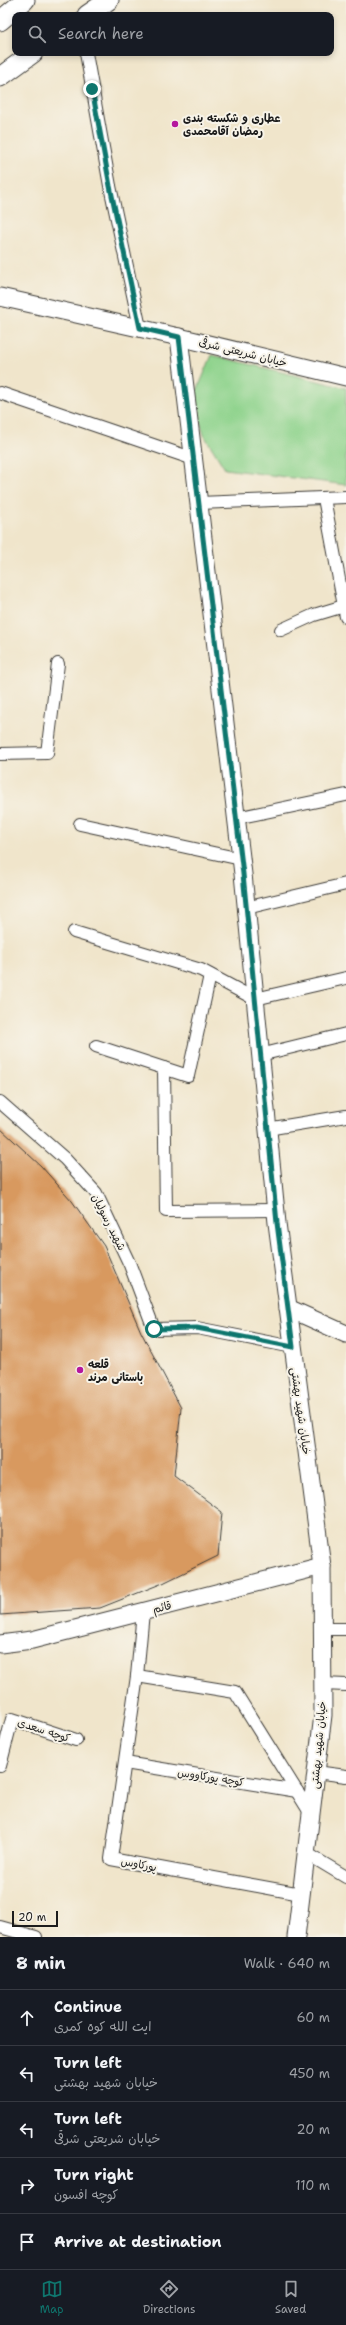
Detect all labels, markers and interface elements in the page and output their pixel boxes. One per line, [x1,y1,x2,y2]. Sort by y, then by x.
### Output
search box [12,12,334,56]
icon: search [26,23,48,45]
text: Search here [58,24,144,44]
route end [83,80,101,98]
place label: عطاری و شکسته بندی رمضان آقامحمدی [183,111,281,139]
marker: عطاری و شکسته بندی رمضان آقامحمدی [170,119,180,129]
street label: خیابان شریعتی شرقی [197,334,288,371]
street label: شهید رسولیان [88,1191,129,1253]
route start [145,1320,163,1338]
place label: قلعه باستانی مرند [88,1357,143,1385]
marker: قلعه باستانی مرند [75,1365,85,1375]
street label: خیابان شهید بهشتی [287,1366,314,1456]
street label: قائم [151,1598,173,1618]
street label: خیابان شهید بهشتی [307,1701,330,1790]
street label: کوچه سعدی [15,1715,72,1746]
street label: کوچه پورکاووس [176,1765,246,1790]
street label: پورکاوس [120,1854,158,1875]
scale bar [12,1909,58,1928]
text: 20 m [18,1910,46,1925]
text: 8 min [16,1952,66,1974]
text: Walk · 640 m [244,1955,330,1972]
text: Continue [54,1997,122,2017]
icon: ahead [16,2007,38,2029]
text: 60 m [297,2009,330,2026]
text: ایت الله کوه کمری [54,2018,151,2035]
text: Turn left [54,2053,122,2073]
icon: left [16,2063,38,2085]
text: 450 m [289,2065,330,2082]
text: خیابان شهید بهشتی [54,2074,158,2091]
text: Turn left [54,2109,122,2129]
icon: left [16,2119,38,2141]
text: 20 m [297,2121,330,2138]
text: خیابان شریعتی شرقی [54,2130,160,2147]
text: Turn right [54,2165,134,2185]
icon: right [16,2175,38,2197]
text: 110 m [295,2177,330,2194]
text: كوچه افسون [54,2186,118,2203]
icon: arrive [16,2231,38,2253]
text: Arrive at destination [54,2232,222,2252]
tab: Map [40,2278,63,2317]
tab: Directions [143,2278,195,2317]
tab: Saved [275,2278,306,2317]

